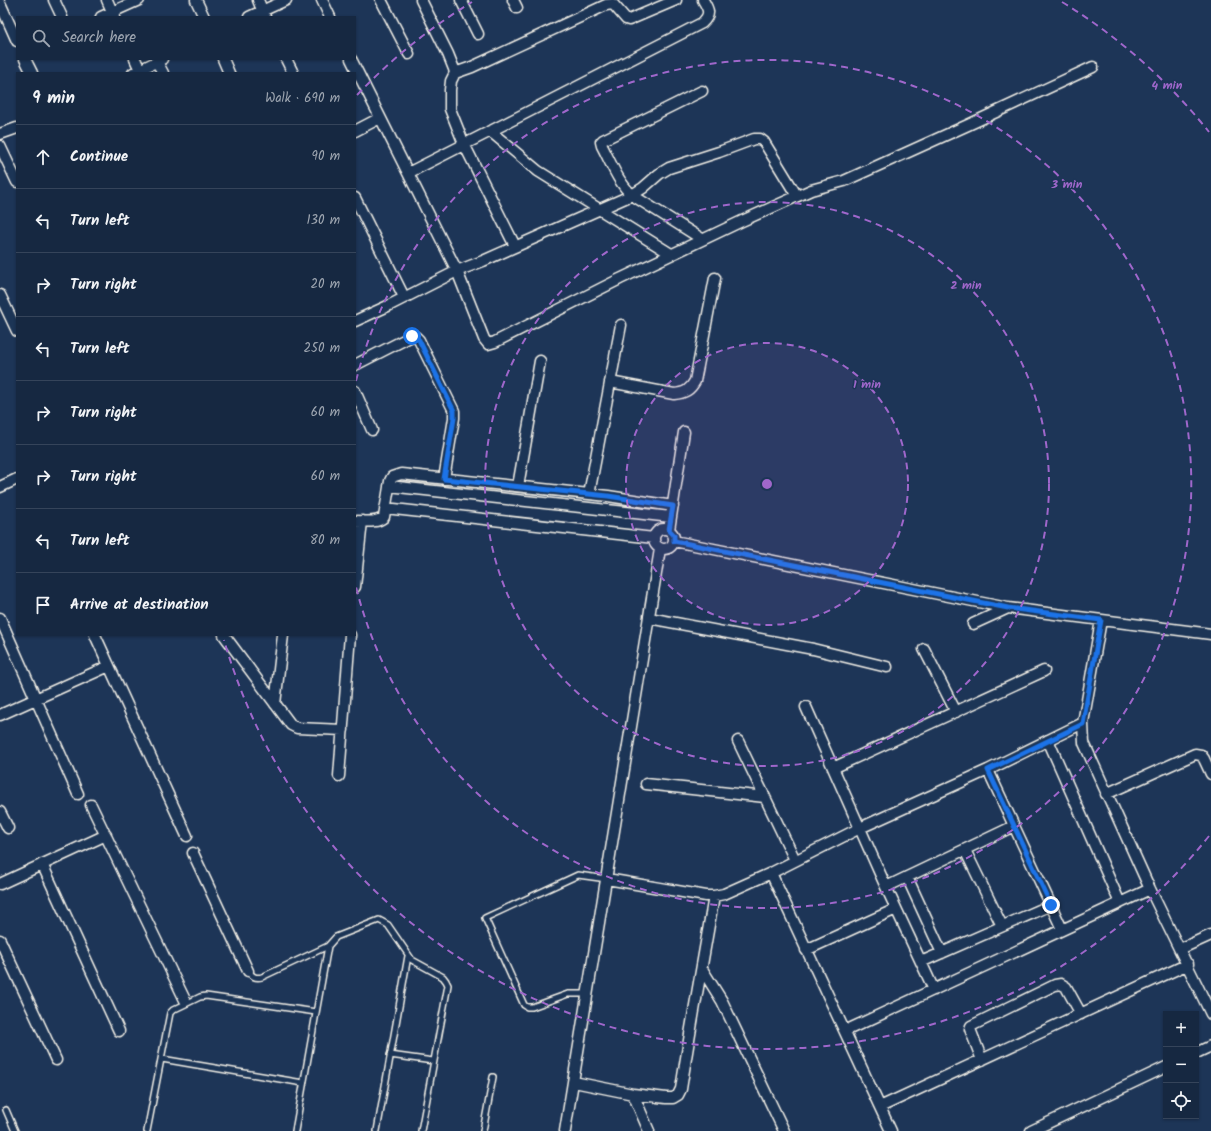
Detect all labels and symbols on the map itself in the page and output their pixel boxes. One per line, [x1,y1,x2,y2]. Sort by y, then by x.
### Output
text: 4 min [1152,76,1183,95]
text: 3 min [1051,175,1083,194]
text: 2 min [950,276,982,295]
route start [403,327,421,345]
text: 1 min [853,375,881,394]
centre of rings [760,477,774,491]
route end [1042,896,1060,914]

